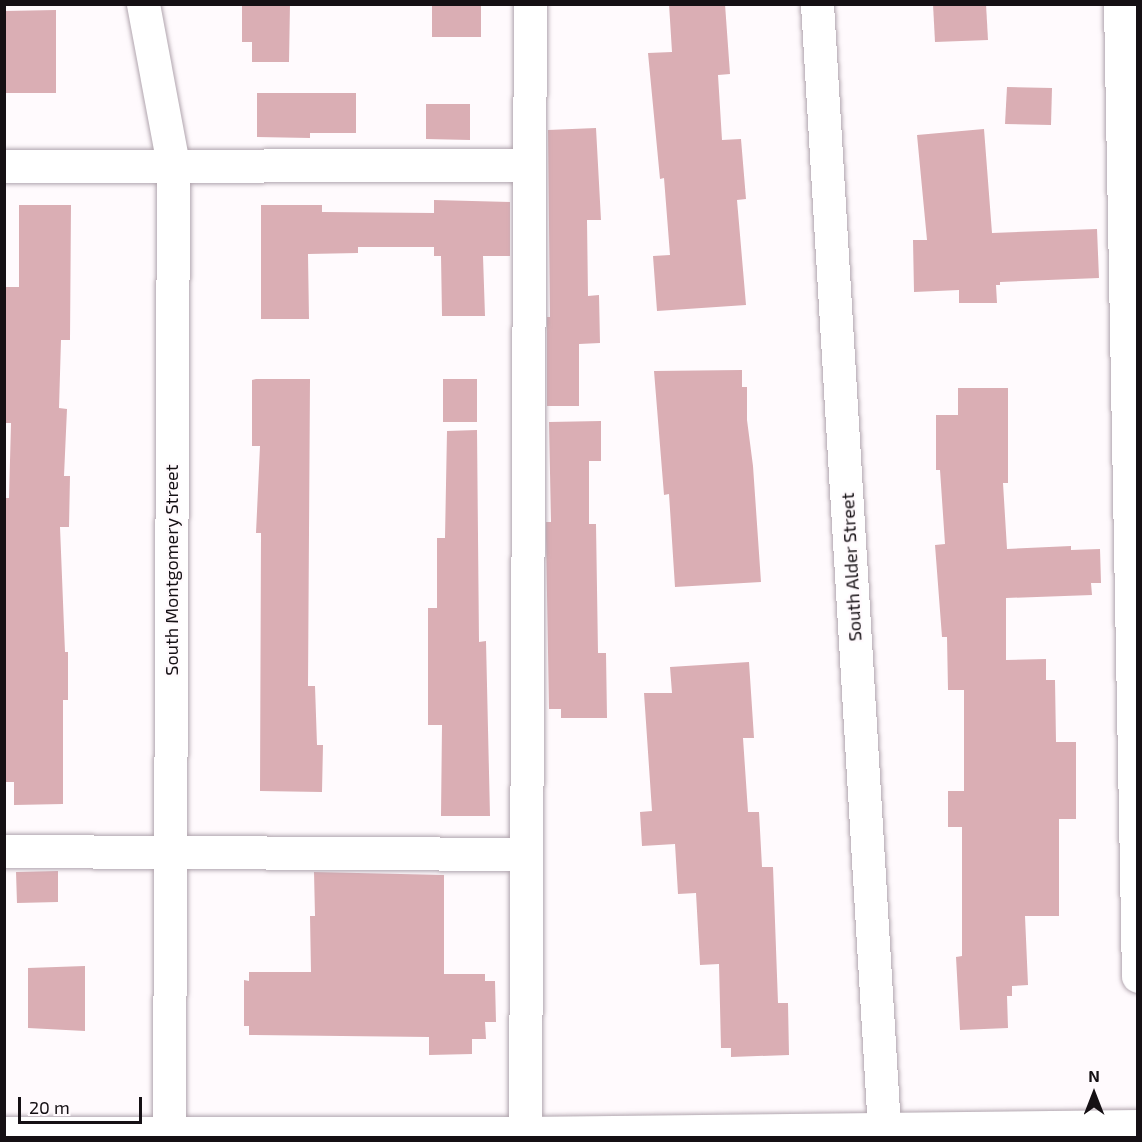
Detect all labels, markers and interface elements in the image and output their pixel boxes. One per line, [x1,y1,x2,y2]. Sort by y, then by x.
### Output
street label: South Montgomery Street [160,464,182,676]
street label: South Alder Street [836,492,866,642]
north arrow [1064,1064,1124,1124]
text: N [1088,1066,1100,1085]
scale bar [21,1085,146,1123]
text: 20 m [29,1096,70,1118]

